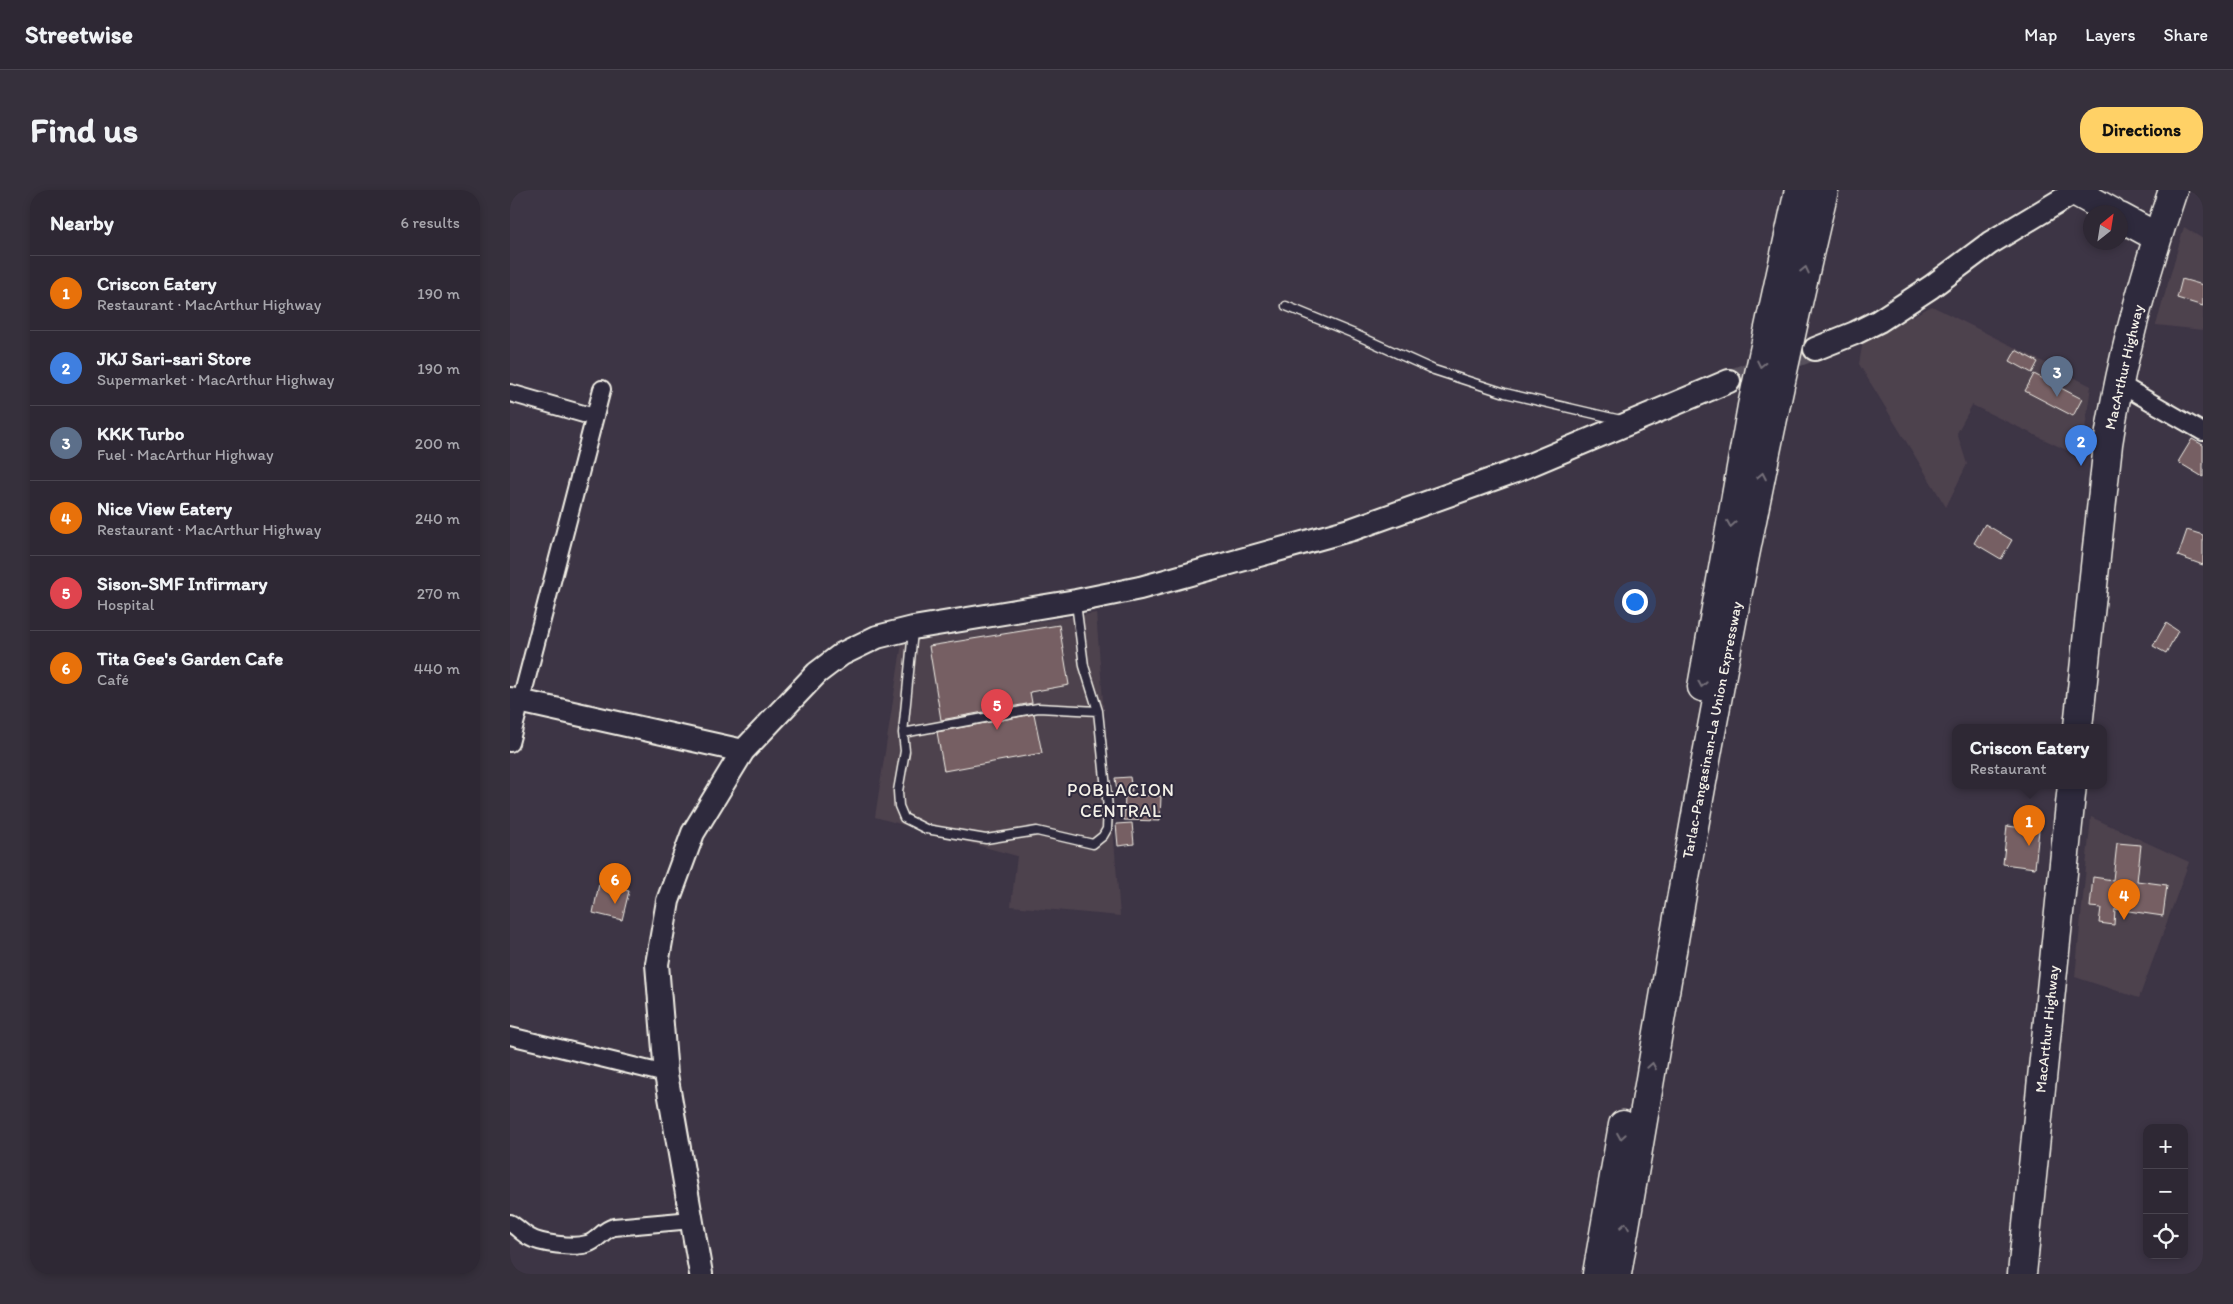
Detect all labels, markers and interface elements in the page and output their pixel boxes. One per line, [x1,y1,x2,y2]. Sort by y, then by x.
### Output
text: Streetwise [25,20,133,49]
text: Map [2024,24,2057,46]
text: Layers [2085,24,2135,46]
text: Share [2163,24,2208,46]
button: Directions [2080,107,2203,153]
text: Find us [30,109,138,151]
north arrow [2083,205,2128,250]
text: Nearby [50,210,114,235]
text: 6 results [400,213,460,232]
one-way arrow [1799,265,1810,274]
text: Criscon Eatery [97,272,216,295]
text: 1 [62,284,70,303]
text: 190 m [417,284,460,303]
text: Restaurant · MacArthur Highway [97,295,321,314]
street label: MacArthur Highway [2101,303,2147,431]
text: JKJ Sari-sari Store [97,347,251,370]
pin: 3 [2041,356,2073,397]
text: 2 [62,359,70,378]
text: 190 m [417,359,460,378]
one-way arrow [1757,360,1767,369]
text: Supermarket · MacArthur Highway [97,370,334,389]
text: KKK Turbo [97,422,184,445]
pin: 2 [2065,425,2097,466]
text: 3 [62,434,70,453]
text: 200 m [415,434,460,453]
text: Fuel · MacArthur Highway [97,445,274,464]
one-way arrow [1756,471,1766,480]
text: Nice View Eatery [97,497,232,520]
text: 4 [61,509,71,528]
text: 240 m [415,509,460,528]
one-way arrow [1726,519,1737,528]
text: Restaurant · MacArthur Highway [97,520,321,539]
text: Sison-SMF Infirmary [97,572,267,595]
text: 5 [62,584,70,603]
text: 270 m [417,584,460,603]
your location [1622,589,1648,615]
text: Hospital [97,595,154,614]
street label: Tarlac-Pangasinan-La Union Expressway [1678,600,1746,860]
text: Tita Gee's Garden Cafe [97,647,283,670]
text: 6 [62,659,70,678]
text: 440 m [414,659,460,678]
text: Café [97,670,129,689]
one-way arrow [1698,679,1708,688]
pin: 5 [981,689,1013,730]
popup [1952,724,2107,789]
text: Criscon Eatery [1970,736,2089,759]
text: Restaurant [1970,759,2047,778]
district label: POBLACION CENTRAL [1067,779,1175,822]
pin: 1 [2013,805,2045,846]
pin: 6 [599,863,631,904]
pin: 4 [2108,879,2140,920]
street label: MacArthur Highway [2031,964,2063,1094]
one-way arrow [1647,1061,1657,1070]
map controls [2143,1124,2188,1259]
button: + [2143,1124,2188,1169]
one-way arrow [1617,1132,1627,1141]
button: − [2143,1169,2188,1214]
button: locate [2143,1214,2188,1259]
one-way arrow [1620,1222,1630,1230]

